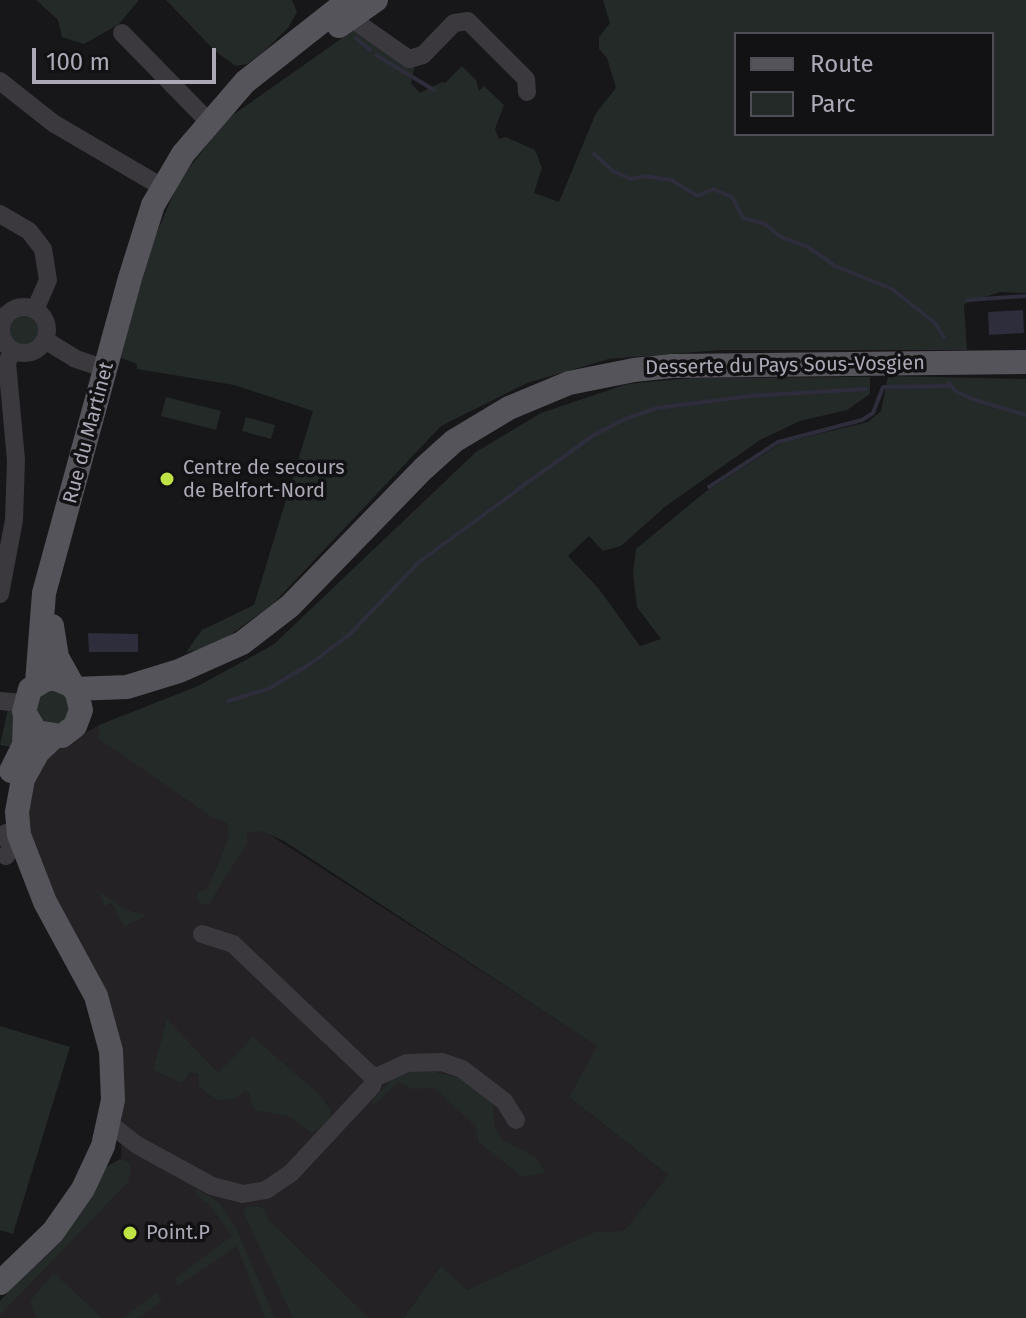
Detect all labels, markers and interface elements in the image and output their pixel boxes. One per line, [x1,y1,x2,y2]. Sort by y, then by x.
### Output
scale bar [36,32,220,82]
legend [734,32,994,136]
text: 100 m [46,48,110,76]
text: Route [810,50,874,78]
text: Parc [810,90,856,118]
street label: Desserte du Pays Sous-Vosgien [645,352,925,380]
street label: Rue du Martinet [59,360,119,506]
place label: Centre de secours de Belfort-Nord [183,456,345,503]
marker: Centre de secours de Belfort-Nord [158,470,176,488]
place label: Point.P [146,1221,210,1245]
marker: Point.P [121,1224,139,1242]

